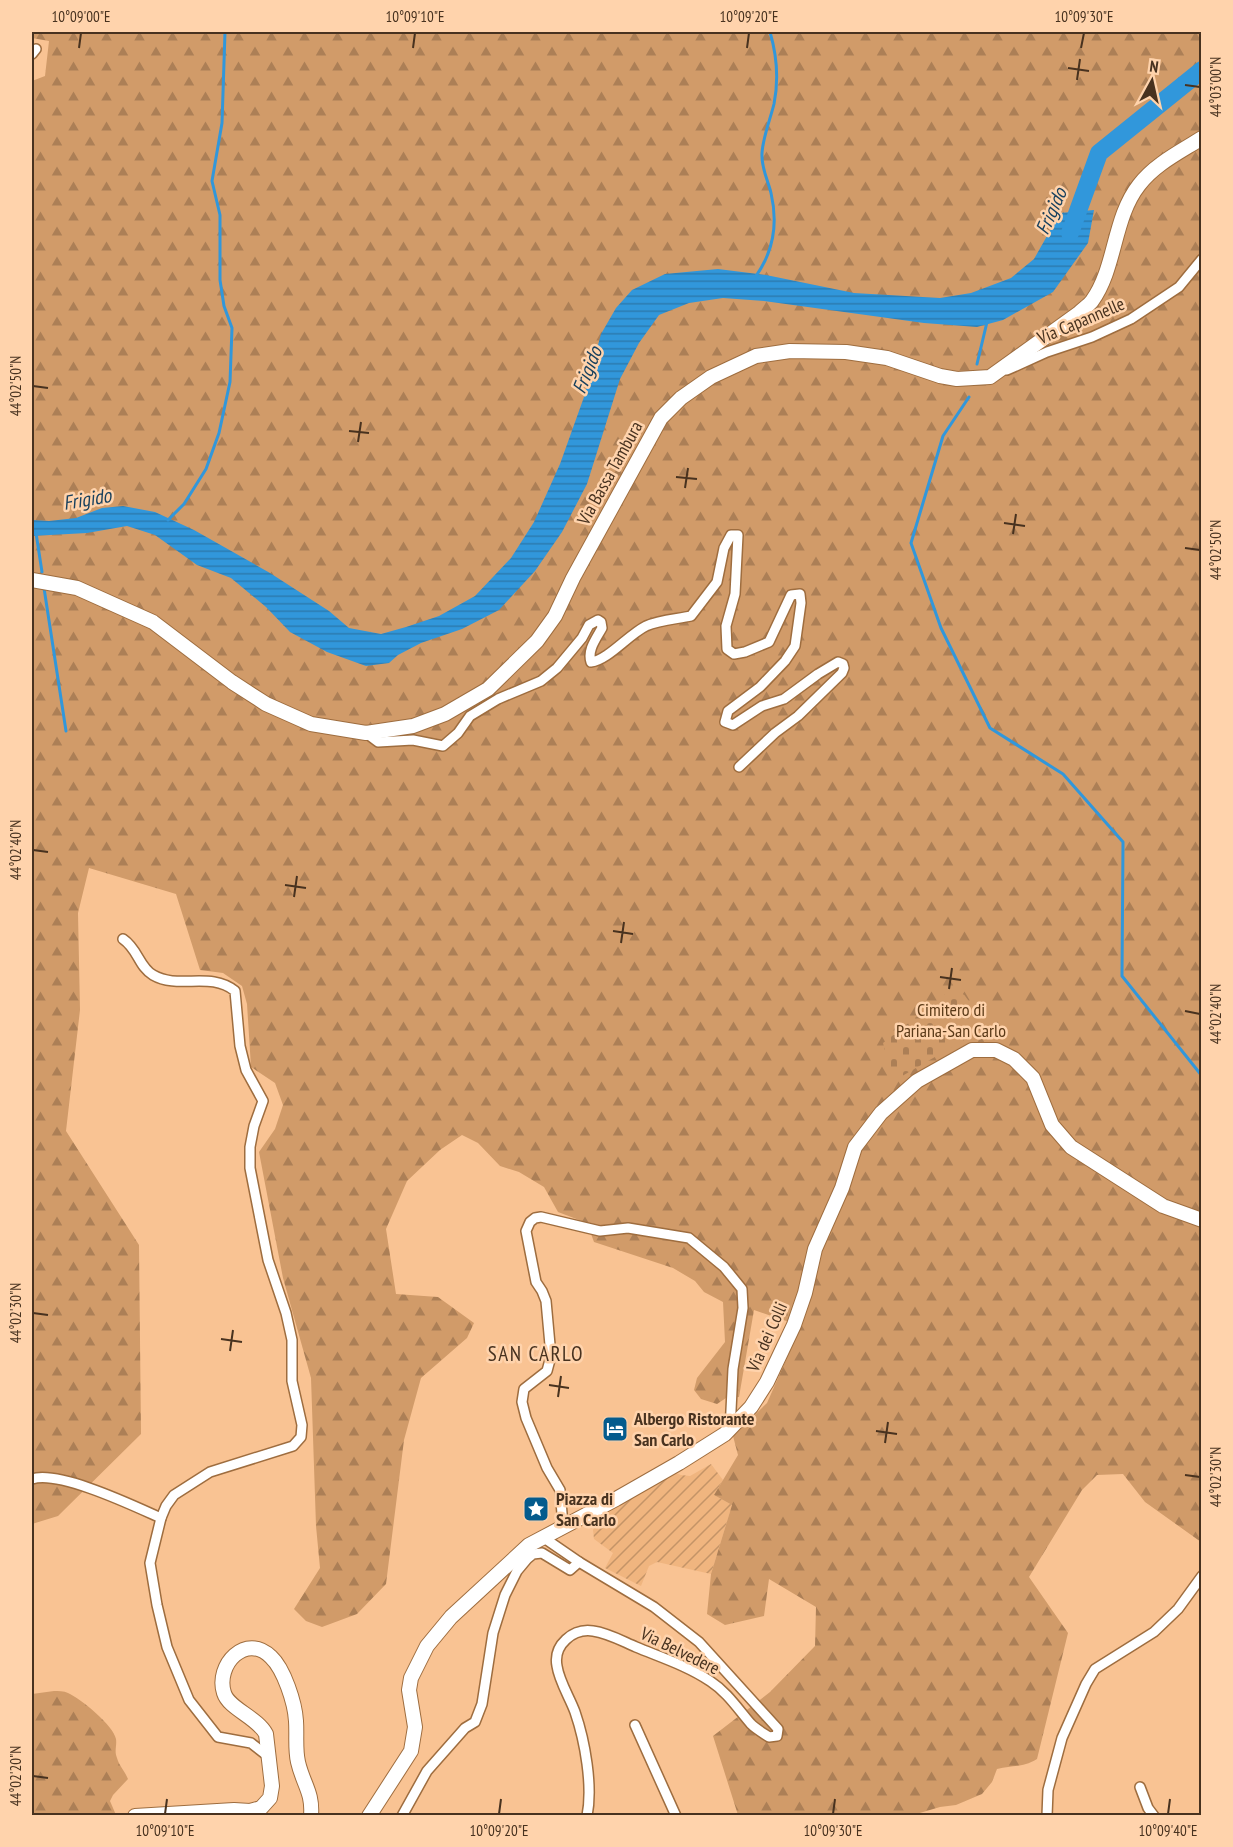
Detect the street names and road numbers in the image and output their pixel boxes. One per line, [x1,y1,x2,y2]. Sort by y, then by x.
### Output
street label: Via Capannelle [1033,292,1128,350]
street label: Via Bassa Tambura [571,417,647,529]
street label: Via dei Colli [741,1298,792,1376]
street label: Via Belvedere [636,1621,724,1680]

